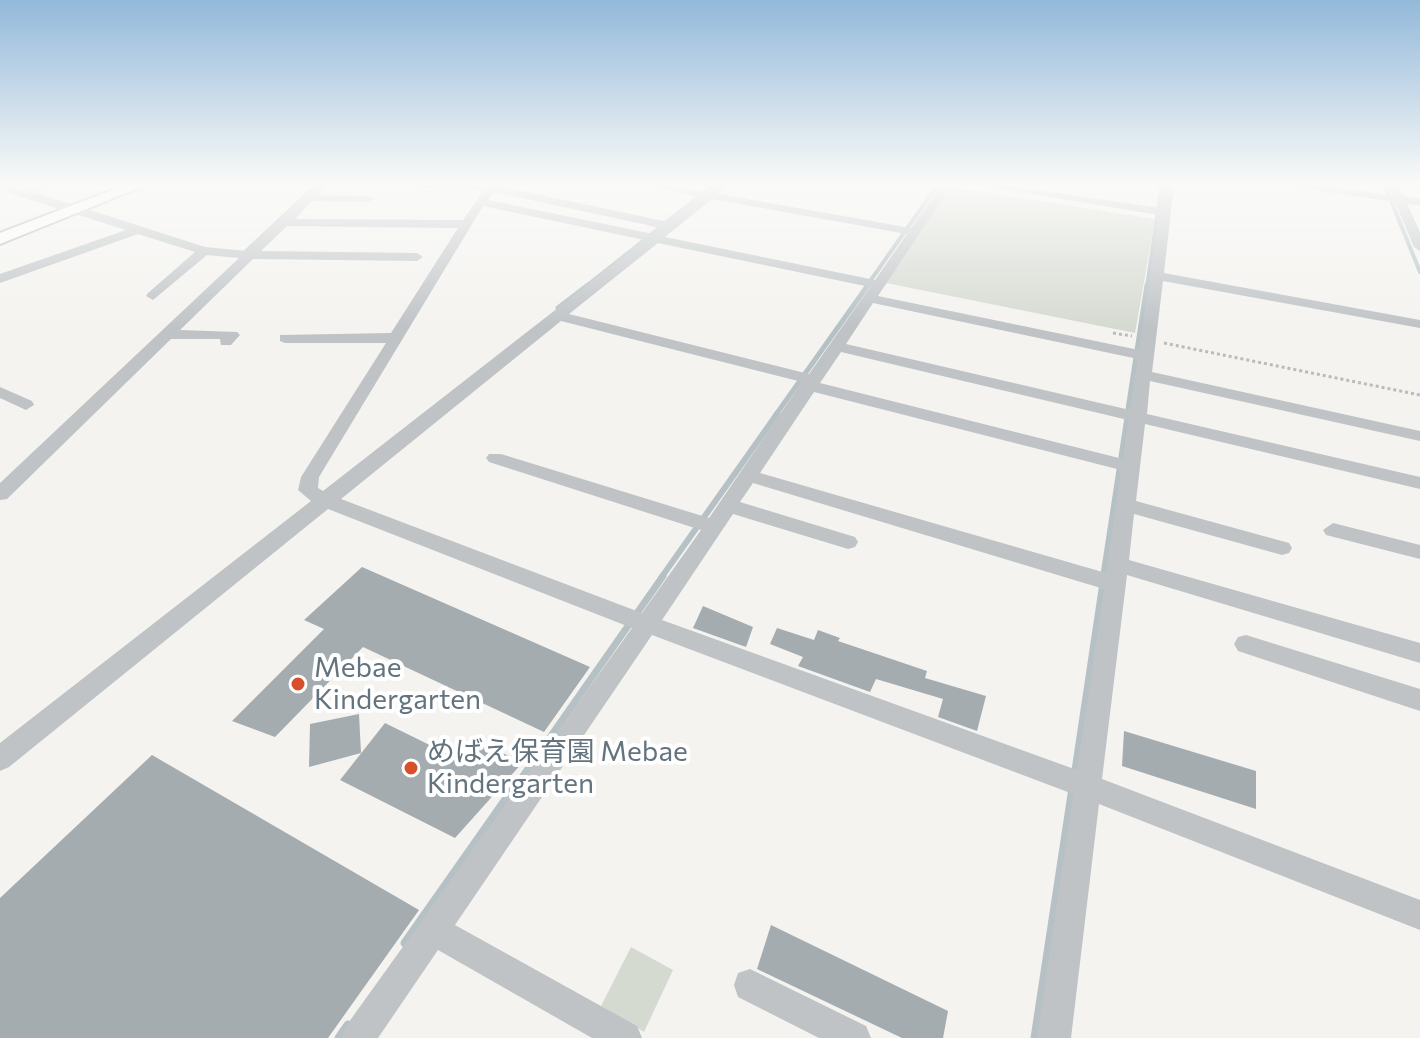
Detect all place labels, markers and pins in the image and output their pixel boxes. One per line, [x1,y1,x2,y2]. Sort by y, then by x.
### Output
place label: Mebae Kindergarten [314,651,481,717]
marker: Mebae Kindergarten [289,675,307,693]
place label: めばえ保育園 Mebae Kindergarten [427,735,688,801]
marker: めばえ保育園 Mebae Kindergarten [402,759,420,777]

